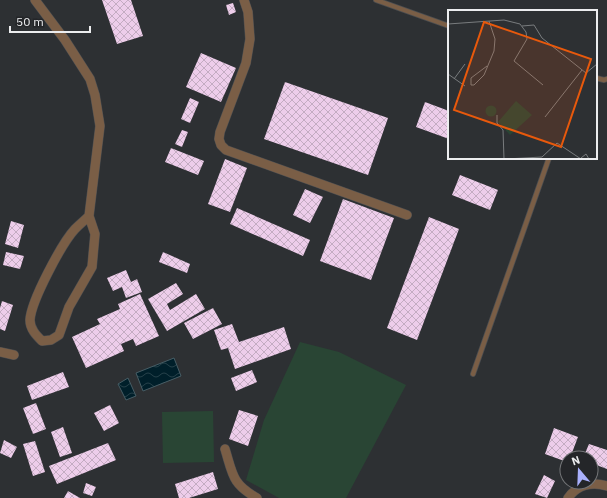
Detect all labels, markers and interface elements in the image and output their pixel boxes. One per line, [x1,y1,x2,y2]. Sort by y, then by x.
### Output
scale bar [10,8,90,34]
inset map [448,10,597,159]
text: 50 m [16,14,44,29]
north arrow [559,450,599,490]
text: N [570,453,582,468]

